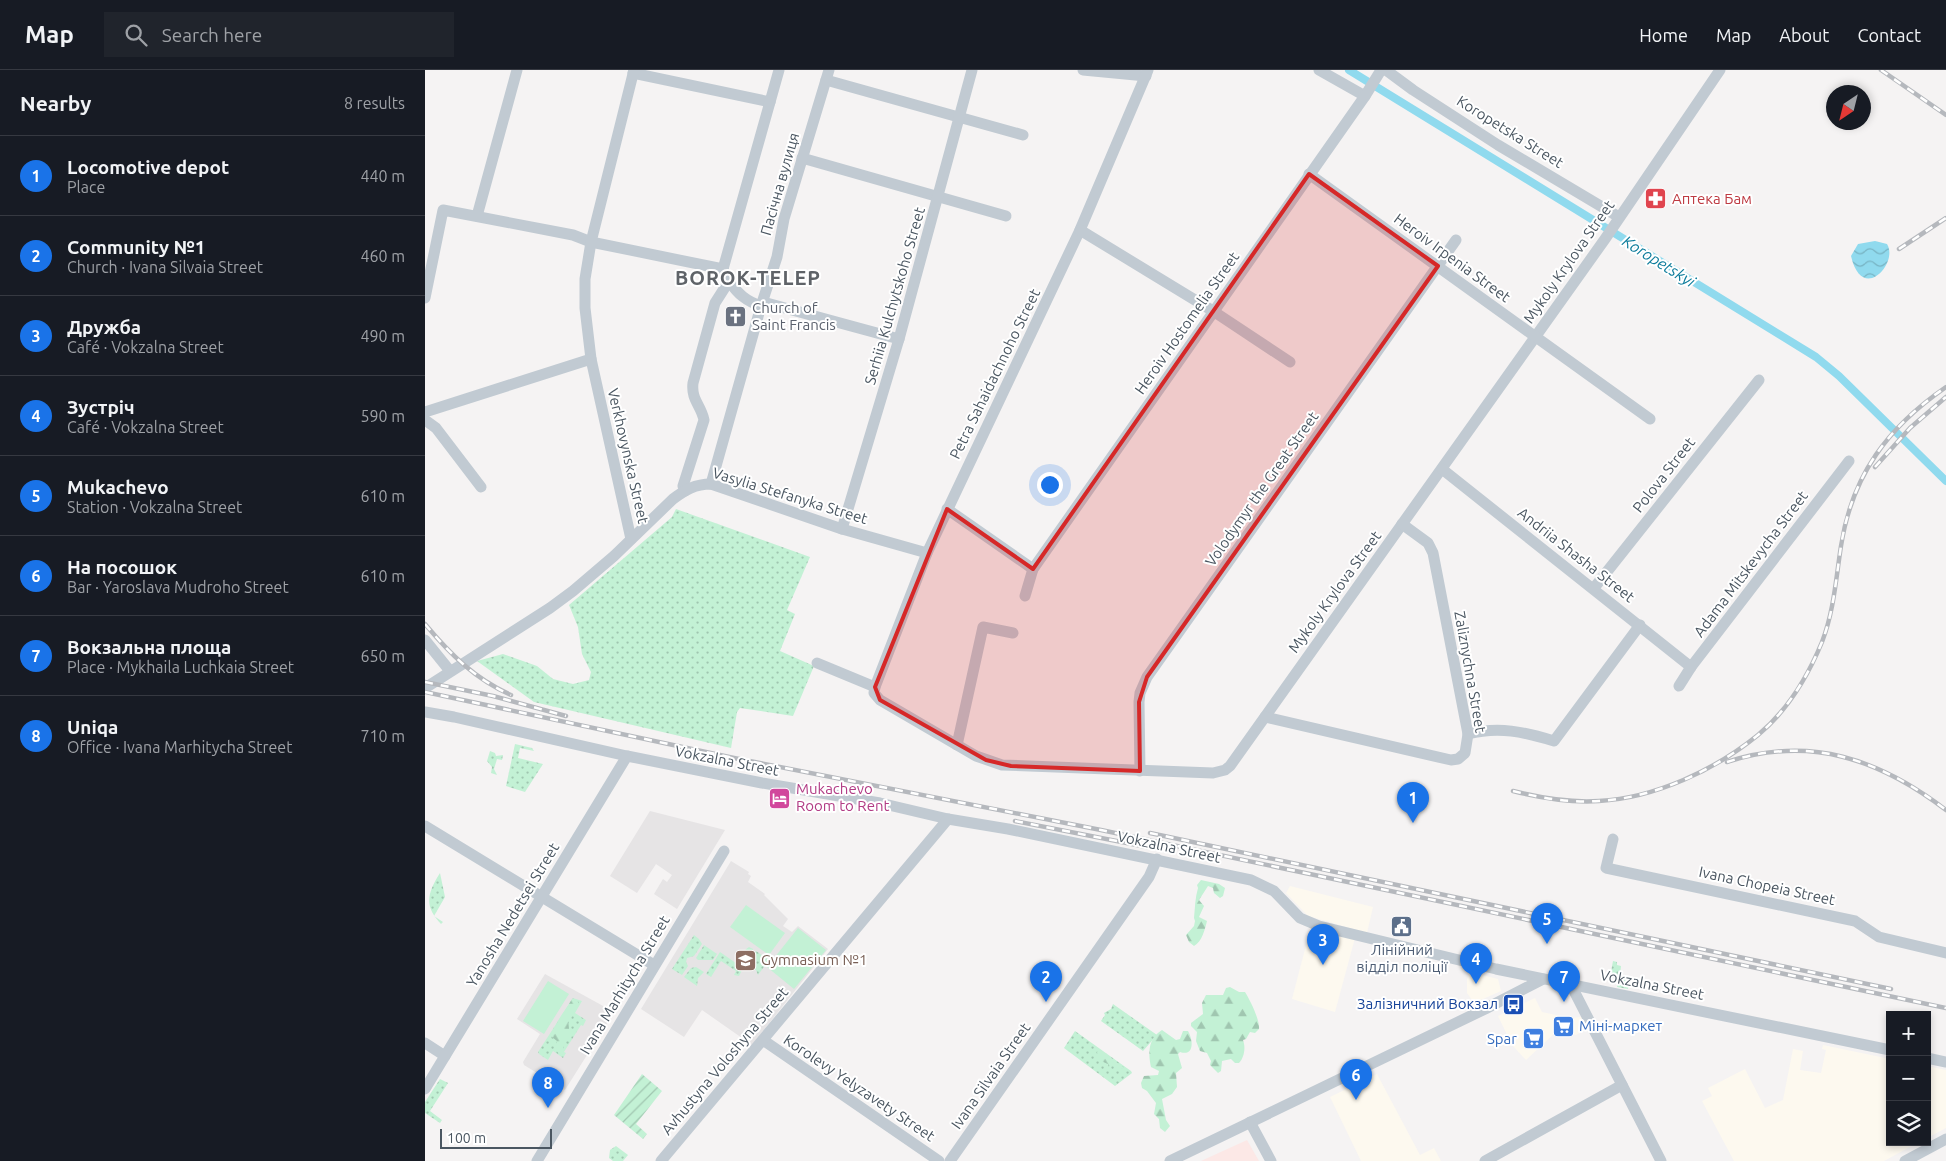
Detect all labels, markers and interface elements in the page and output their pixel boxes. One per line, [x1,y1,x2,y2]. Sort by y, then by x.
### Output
search box [104,12,454,57]
text: Map [25,21,74,48]
icon: search [122,21,150,49]
text: Search here [162,24,262,46]
text: Home [1639,25,1688,45]
text: Map [1716,25,1751,45]
text: About [1779,25,1829,45]
text: Contact [1857,25,1921,45]
north arrow [1826,85,1871,130]
text: Nearby [20,91,91,115]
street label: Koropetska Street [1454,92,1567,171]
text: 8 results [344,94,405,112]
street label: Пасічна вулиця [757,130,802,237]
text: Locomotive depot [67,156,229,178]
text: 1 [31,167,41,185]
text: 440 m [360,167,405,185]
text: Place [67,178,105,196]
pharmacy icon: Аптека Бам [1644,187,1668,211]
place label: Аптека Бам [1672,190,1752,207]
street label: Mykoly Krylova Street [1520,197,1618,327]
street label: Serhiia Kulchytskoho Street [861,205,928,387]
street label: Heroiv Irpenia Street [1391,210,1514,305]
water label: Koropetskyi [1619,232,1699,291]
text: Community №1 [67,236,206,258]
text: 2 [31,247,41,265]
text: 460 m [360,247,405,265]
street label: Heroiv Hostomelia Street [1131,248,1242,397]
text: Church · Ivana Silvaia Street [67,258,263,276]
district label: BOROK-TELEP [675,266,821,289]
street label: Petra Sahaidachnoho Street [946,286,1043,462]
place label: Church of Saint Francis [752,299,836,333]
church icon: Church of Saint Francis [724,305,748,329]
text: Дружба [67,316,141,338]
text: 3 [31,327,41,345]
text: 490 m [360,327,405,345]
text: Café · Vokzalna Street [67,338,224,356]
street label: Verkhovynska Street [605,387,652,525]
text: Зустріч [67,396,135,418]
text: 4 [31,407,41,425]
text: 590 m [360,407,405,425]
street label: Volodymyr the Great Street [1202,408,1322,569]
text: Café · Vokzalna Street [67,418,224,436]
street label: Polova Street [1629,434,1698,516]
street label: Vasylia Stefanyka Street [711,464,870,527]
your location [1037,472,1063,498]
text: Mukachevo [67,476,169,498]
text: 5 [31,487,41,505]
text: 610 m [360,487,405,505]
street label: Adama Mitskevycha Street [1690,487,1811,640]
text: Station · Vokzalna Street [67,498,242,516]
street label: Andriia Shasha Street [1515,504,1638,606]
street label: Mykoly Krylova Street [1285,527,1385,656]
text: На посошок [67,556,177,578]
text: 6 [31,567,41,585]
text: 610 m [360,567,405,585]
text: Bar · Yaroslava Mudroho Street [67,578,289,596]
street label: Zaliznychna Street [1451,610,1490,734]
text: Вокзальна площа [67,636,231,658]
text: 7 [31,647,41,665]
text: 650 m [360,647,405,665]
text: Place · Mykhaila Luchkaia Street [67,658,294,676]
text: Uniqa [67,716,118,738]
text: 8 [31,727,41,745]
text: 710 m [360,727,405,745]
text: Office · Ivana Marhitycha Street [67,738,292,756]
street label: Vokzalna Street [674,742,781,779]
place label: Mukachevo Room to Rent [796,780,889,814]
pin: 1 [1397,782,1429,823]
hotel icon: Mukachevo Room to Rent [768,786,792,810]
street label: Vokzalna Street [1116,827,1223,866]
street label: Yanosha Nedetsei Street [463,840,562,990]
street label: Ivana Chopeia Street [1697,863,1837,908]
pin: 5 [1531,903,1563,944]
street label: Ivana Marhitycha Street [576,912,673,1057]
public building icon: Лінійний відділ поліції [1390,915,1414,939]
pin: 3 [1307,924,1339,965]
place label: Лінійний відділ поліції [1356,941,1448,975]
pin: 4 [1460,943,1492,984]
school or university icon: Gymnasium №1 [733,948,757,972]
place label: Gymnasium №1 [761,951,867,968]
pin: 2 [1030,961,1062,1002]
pin: 7 [1548,961,1580,1002]
street label: Vokzalna Street [1599,966,1706,1003]
street label: Avhustyna Voloshyna Street [658,983,791,1138]
bus stop icon: Залізничний Вокзал [1502,992,1526,1016]
place label: Залізничний Вокзал [1357,995,1498,1012]
map controls [1886,1011,1931,1146]
button: + [1886,1011,1931,1056]
supermarket icon: Міні-маркет [1551,1014,1575,1038]
place label: Міні-маркет [1579,1017,1663,1034]
street label: Ivana Silvaia Street [948,1019,1034,1132]
supermarket icon: Spar [1521,1027,1545,1051]
place label: Spar [1487,1030,1517,1047]
street label: Korolevy Yelyzavety Street [780,1031,938,1145]
button: − [1886,1056,1931,1101]
pin: 6 [1340,1059,1372,1100]
pin: 8 [532,1067,564,1108]
button: layers [1886,1101,1931,1146]
scale bar [440,1126,553,1149]
text: 100 m [447,1130,486,1146]

